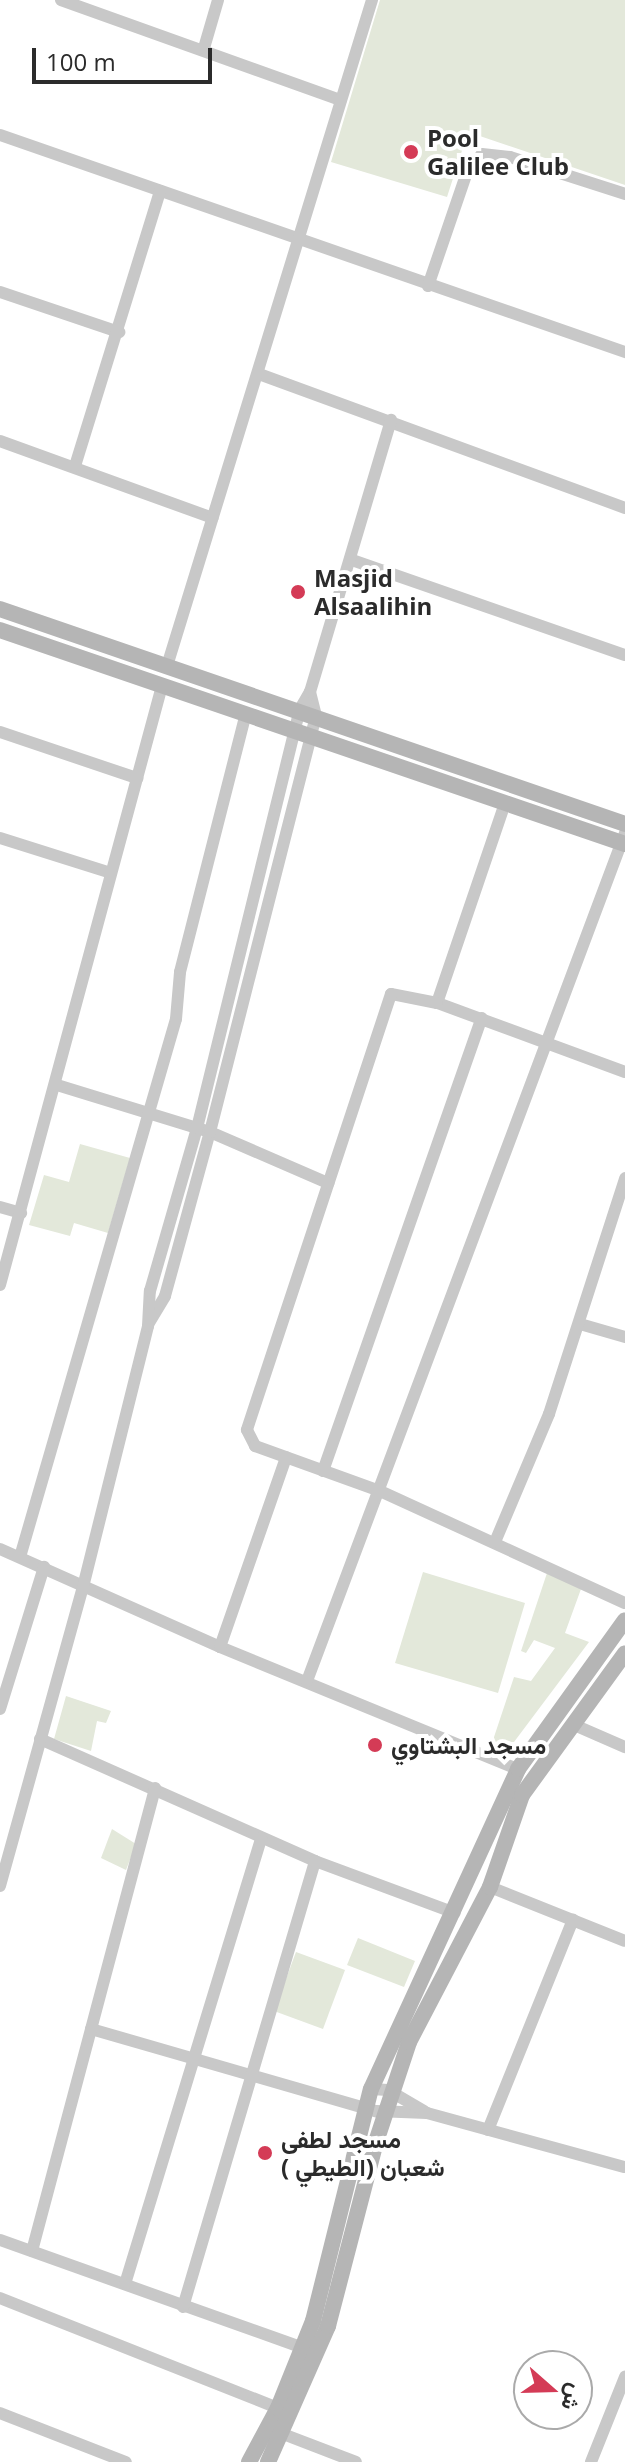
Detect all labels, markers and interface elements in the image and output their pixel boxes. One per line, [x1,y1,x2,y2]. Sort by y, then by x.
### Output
scale bar [36,32,216,82]
text: 100 m [46,45,116,78]
place label: Pool Galilee Club [427,124,569,180]
marker: Pool Galilee Club [402,143,420,161]
place label: Masjid Alsaalihin [314,564,432,620]
marker: Masjid Alsaalihin [289,583,307,601]
place label: مسجد البشتاوي [391,1731,546,1759]
marker: مسجد البشتاوي [366,1736,384,1754]
place label: مسجد لطفي شعبان (الطيطي ) [281,2125,445,2181]
marker: مسجد لطفي شعبان (الطيطي ) [256,2144,274,2162]
north arrow [513,2350,593,2430]
text: ش [555,2380,592,2415]

